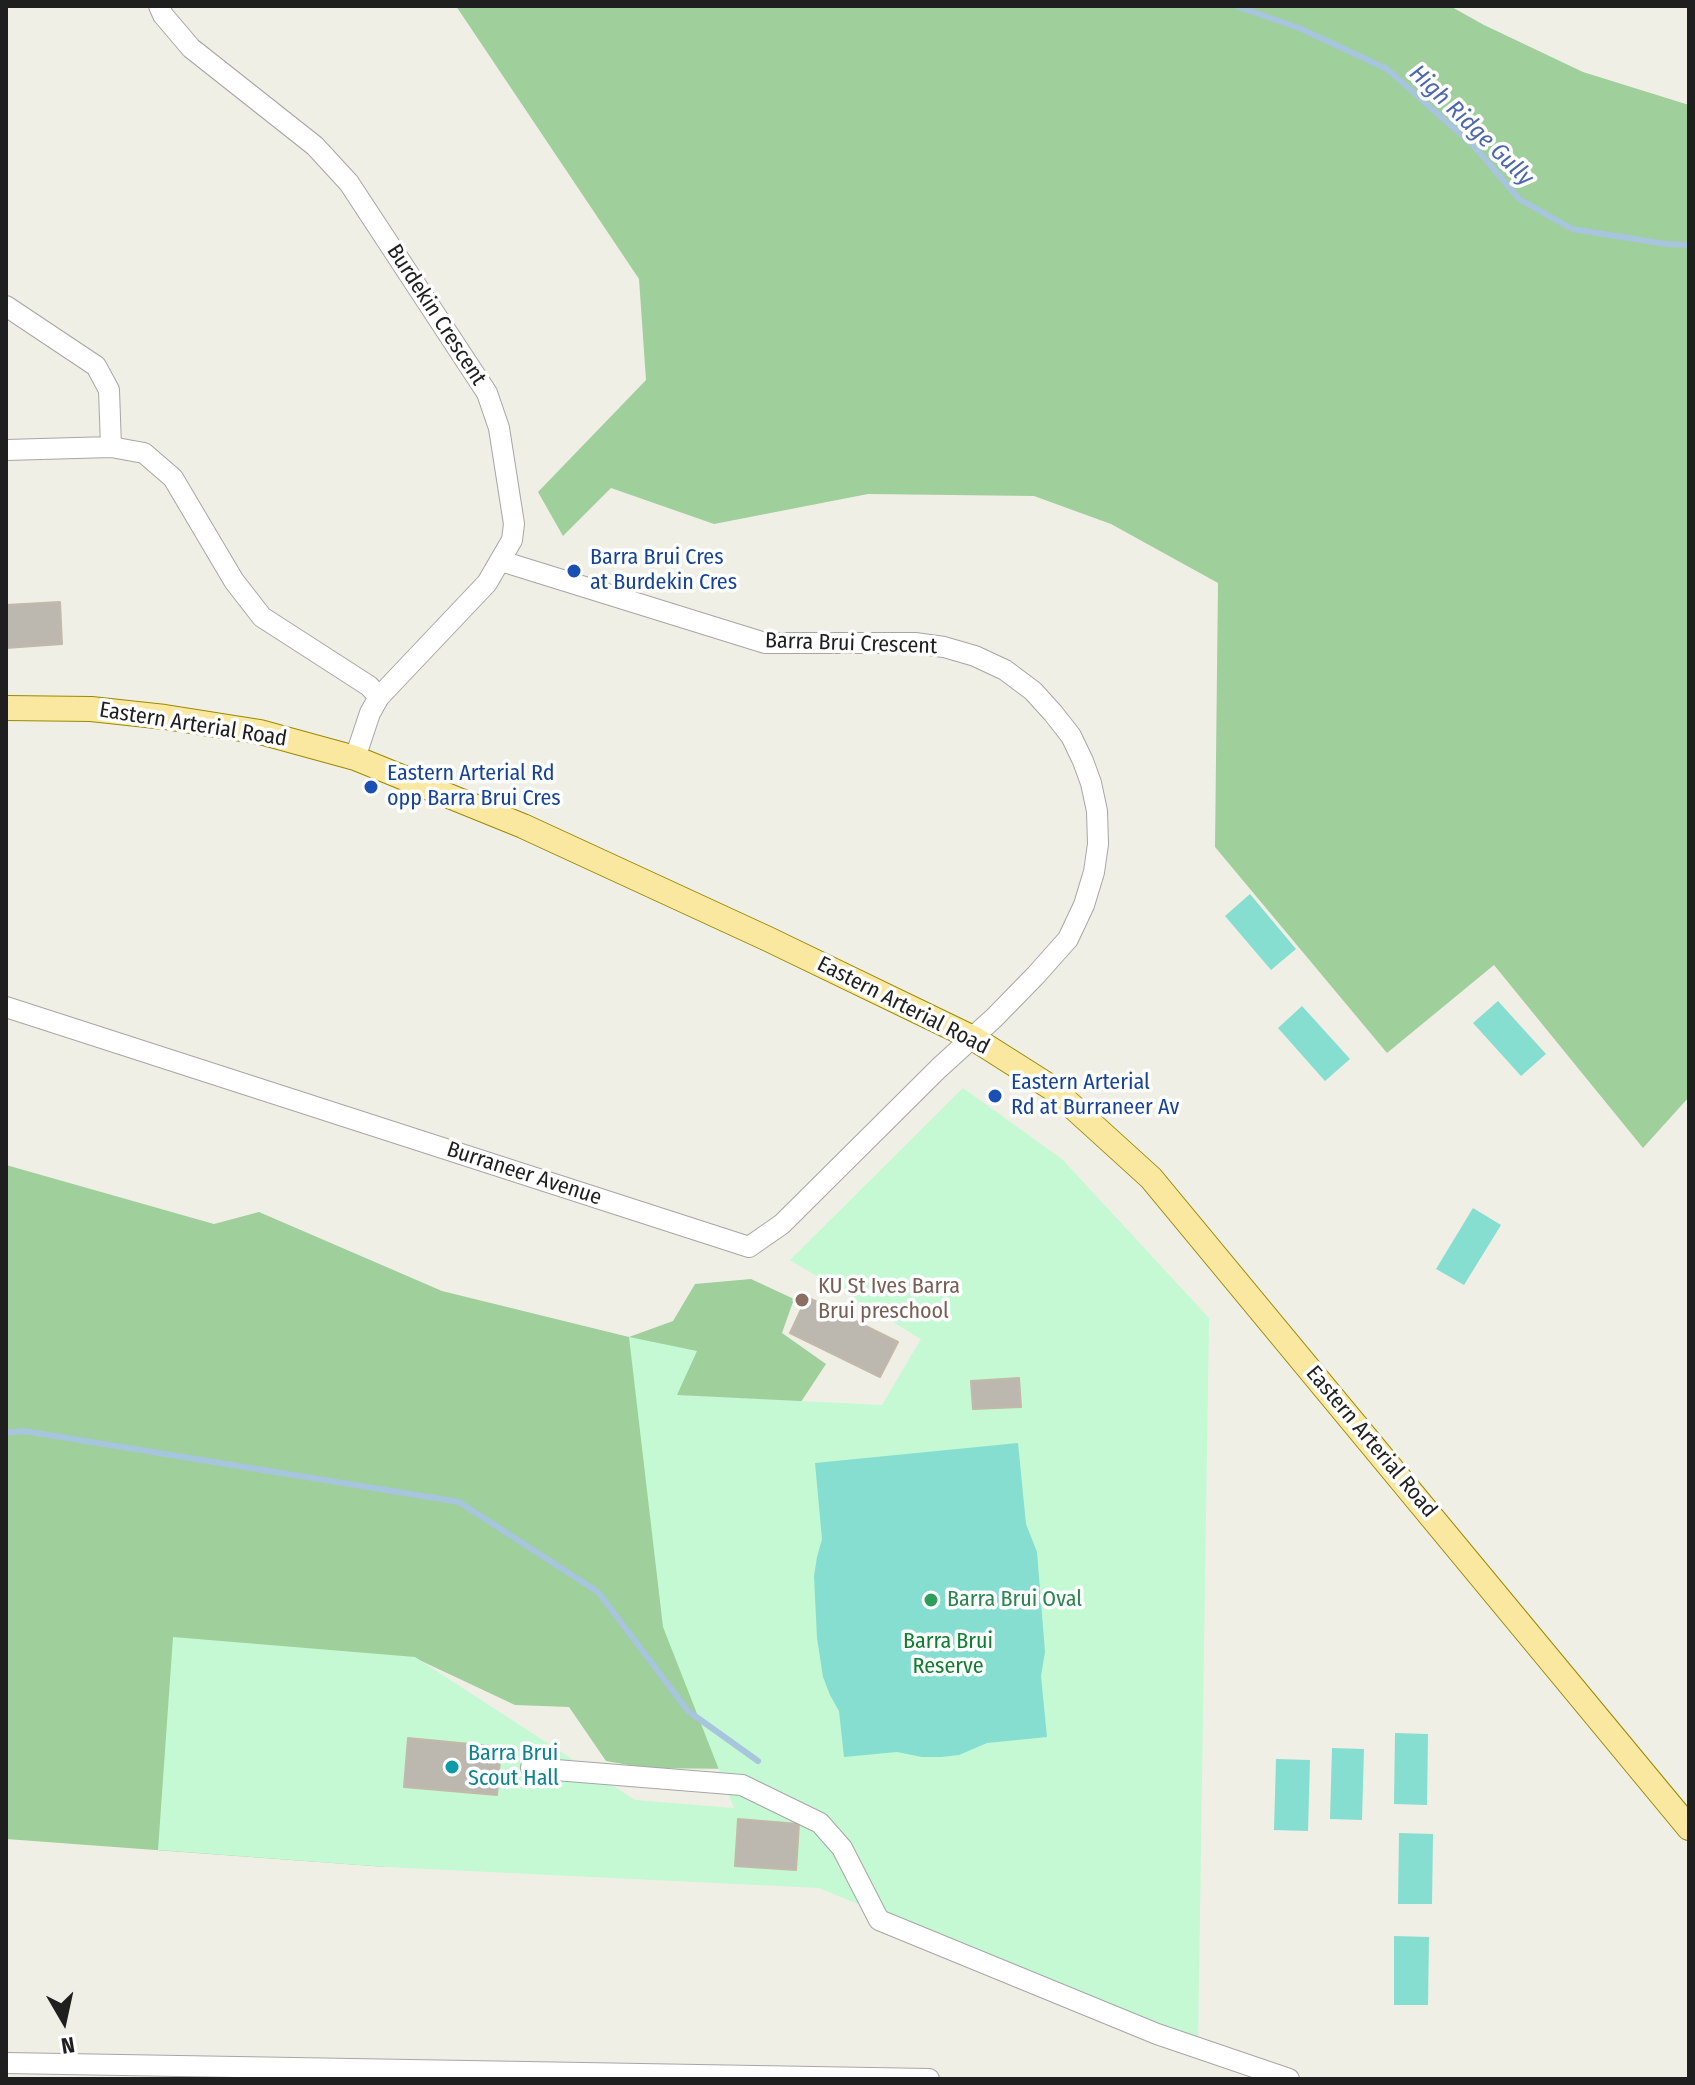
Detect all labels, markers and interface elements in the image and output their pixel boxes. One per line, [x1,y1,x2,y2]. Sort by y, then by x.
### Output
water label: High Ridge Gully [1403,60,1539,192]
street label: Burdekin Crescent [381,240,491,390]
place label: Barra Brui Cres at Burdekin Cres [590,545,737,596]
marker: Barra Brui Cres at Burdekin Cres [565,562,583,580]
street label: Barra Brui Crescent [764,628,938,660]
street label: Eastern Arterial Road [97,697,289,753]
place label: Eastern Arterial Rd opp Barra Brui Cres [387,761,561,812]
marker: Eastern Arterial Rd opp Barra Brui Cres [362,778,380,796]
street label: Eastern Arterial Road [813,951,993,1061]
place label: Eastern Arterial Rd at Burraneer Av [1011,1070,1179,1122]
marker: Eastern Arterial Rd at Burraneer Av [986,1087,1004,1105]
street label: Burraneer Avenue [443,1137,605,1211]
place label: KU St Ives Barra Brui preschool [818,1274,960,1326]
marker: KU St Ives Barra Brui preschool [793,1291,811,1309]
street label: Eastern Arterial Road [1300,1361,1442,1523]
place label: Barra Brui Oval [947,1587,1082,1613]
marker: Barra Brui Oval [922,1591,940,1609]
park label: Barra Brui Reserve [903,1629,993,1680]
place label: Barra Brui Scout Hall [468,1741,559,1792]
marker: Barra Brui Scout Hall [443,1758,461,1776]
north arrow [24,1981,104,2061]
text: N [59,2031,76,2060]

